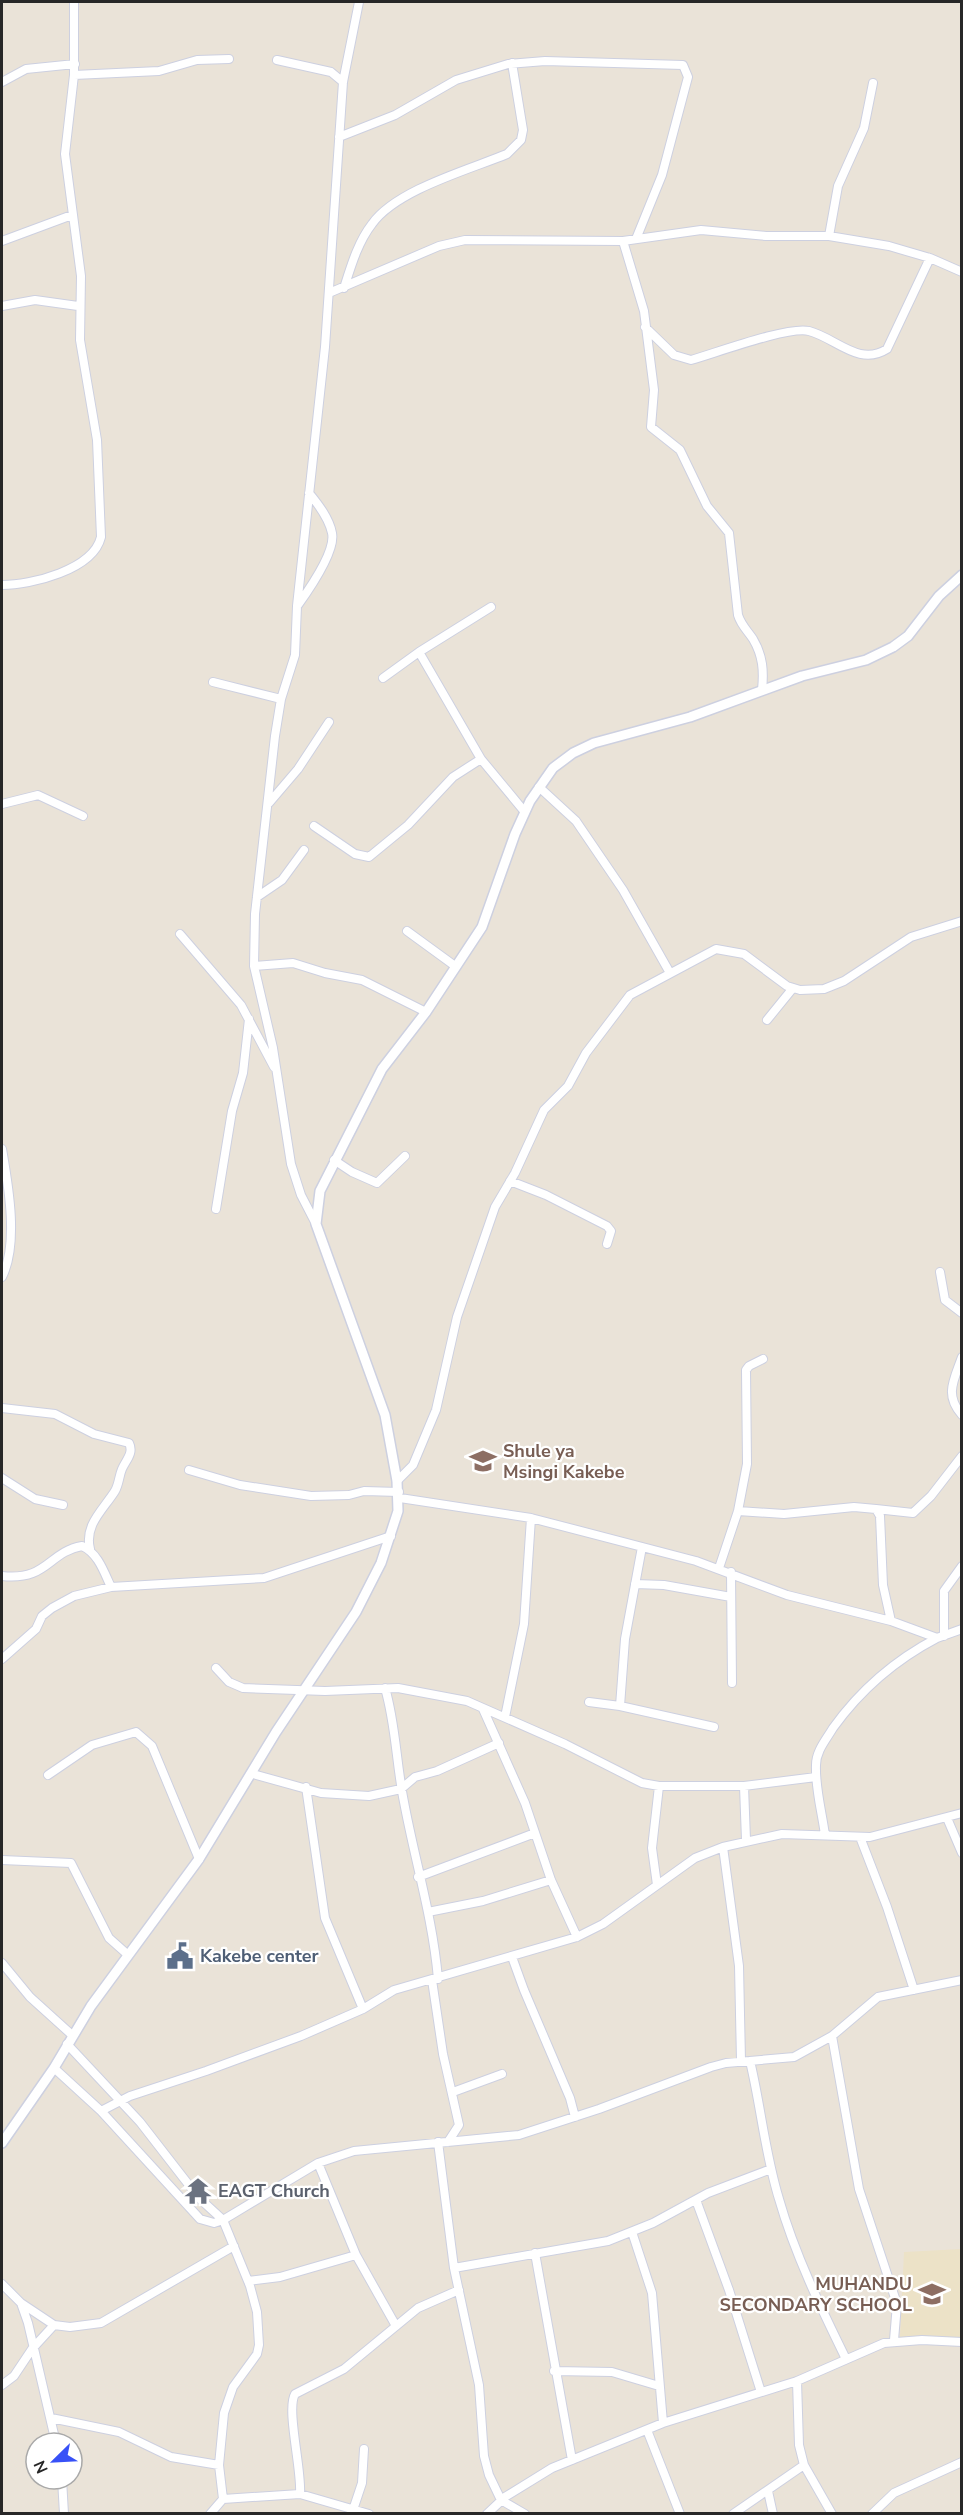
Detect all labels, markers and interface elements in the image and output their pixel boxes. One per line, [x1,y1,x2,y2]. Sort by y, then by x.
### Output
place label: Shule ya Msingi Kakebe [503,1439,625,1484]
school or university icon: Shule ya Msingi Kakebe [468,1446,498,1476]
public building icon: Kakebe center [165,1941,195,1971]
place label: Kakebe center [200,1944,319,1968]
temple icon: EAGT Church [183,2176,213,2206]
place label: EAGT Church [218,2179,330,2203]
place label: MUHANDU SECONDARY SCHOOL [720,2272,912,2317]
school or university icon: MUHANDU SECONDARY SCHOOL [917,2279,947,2309]
north arrow [24,2431,84,2491]
text: N [29,2457,54,2477]

